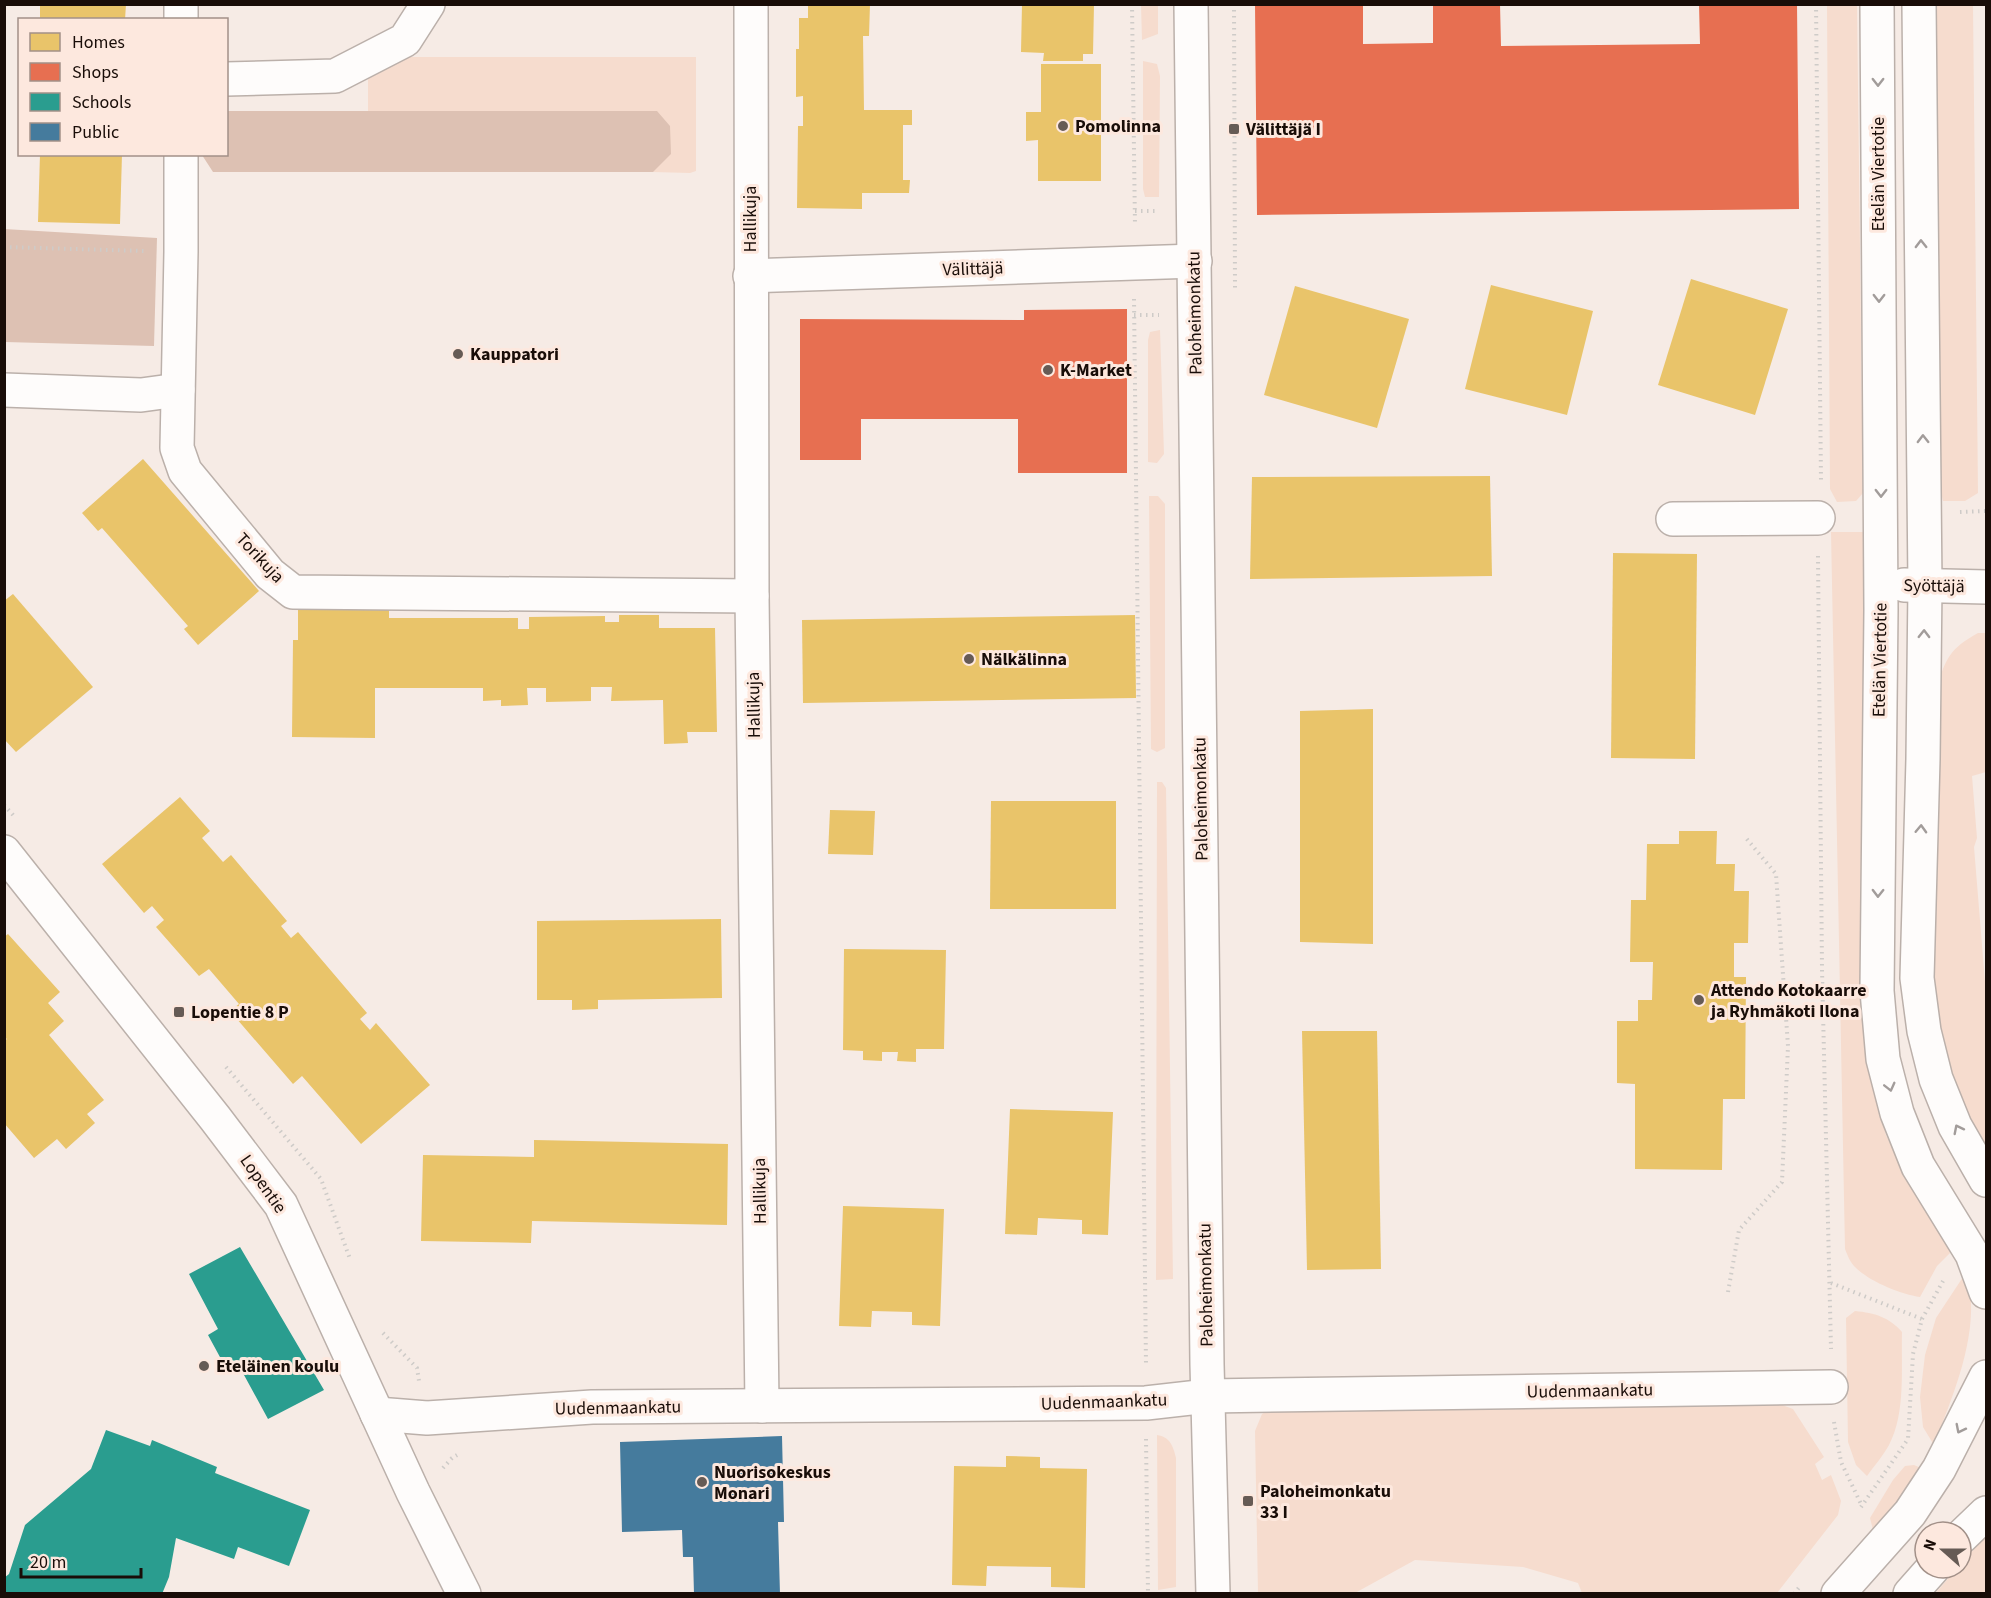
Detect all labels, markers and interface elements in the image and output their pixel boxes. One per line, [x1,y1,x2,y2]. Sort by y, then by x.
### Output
legend [18,18,228,156]
text: Homes [72,30,125,55]
text: Shops [72,60,119,85]
one-way arrow [1872,77,1884,86]
text: Schools [72,90,131,115]
place label: Pomolinna [1075,114,1161,139]
place label: Välittäjä I [1245,117,1321,142]
street label: Etelän Viertotie [1866,117,1891,231]
marker: Pomolinna [1056,119,1070,133]
text: Public [72,120,119,145]
marker: Välittäjä I [1227,122,1241,136]
street label: Hallikuja [738,186,763,252]
one-way arrow [1915,239,1927,248]
street label: Paloheimonkatu [1181,251,1209,375]
street label: Välittäjä [942,255,1004,283]
one-way arrow [1873,293,1885,302]
place label: Kauppatori [470,342,559,367]
marker: Kauppatori [451,347,465,361]
place label: K-Market [1060,358,1132,383]
marker: K-Market [1041,363,1055,377]
one-way arrow [1917,434,1929,443]
one-way arrow [1875,488,1887,497]
street label: Torikuja [230,527,290,589]
street label: Syöttäjä [1903,573,1965,599]
street label: Etelän Viertotie [1867,602,1893,717]
one-way arrow [1918,629,1931,638]
place label: Nälkälinna [981,647,1067,672]
marker: Nälkälinna [962,652,976,666]
street label: Hallikuja [741,672,767,738]
street label: Paloheimonkatu [1187,737,1215,861]
one-way arrow [1915,824,1927,833]
one-way arrow [1872,889,1884,898]
place label: Attendo Kotokaarre ja Ryhmäkoti Ilona [1710,978,1867,1024]
marker: Attendo Kotokaarre ja Ryhmäkoti Ilona [1692,993,1706,1007]
place label: Lopentie 8 P [191,1000,289,1025]
marker: Lopentie 8 P [172,1005,186,1019]
one-way arrow [1883,1082,1896,1092]
one-way arrow [1954,1125,1965,1135]
street label: Lopentie [234,1150,292,1218]
street label: Hallikuja [747,1158,773,1224]
street label: Paloheimonkatu [1192,1223,1220,1347]
place label: Eteläinen koulu [216,1354,339,1379]
marker: Eteläinen koulu [197,1359,211,1373]
street label: Uudenmaankatu [1527,1377,1653,1405]
street label: Uudenmaankatu [1040,1387,1168,1417]
street label: Uudenmaankatu [555,1394,681,1422]
one-way arrow [1956,1423,1967,1434]
place label: Nuorisokeskus Monari [714,1460,831,1506]
marker: Nuorisokeskus Monari [695,1475,709,1489]
place label: Paloheimonkatu 33 I [1260,1479,1391,1525]
marker: Paloheimonkatu 33 I [1241,1494,1255,1508]
north arrow [1913,1520,1973,1580]
text: N [1918,1536,1942,1554]
scale bar [21,1541,141,1579]
text: 20 m [30,1550,66,1575]

